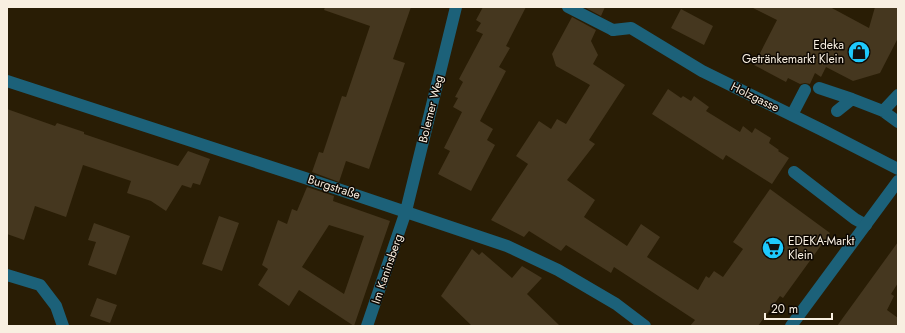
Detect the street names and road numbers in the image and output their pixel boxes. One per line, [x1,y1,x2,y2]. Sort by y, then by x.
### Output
street label: Bolemer Weg [414,73,448,145]
street label: Holzgasse [728,78,782,116]
street label: Burgstraße [305,170,363,204]
street label: Im Kaninsberg [367,232,407,306]

